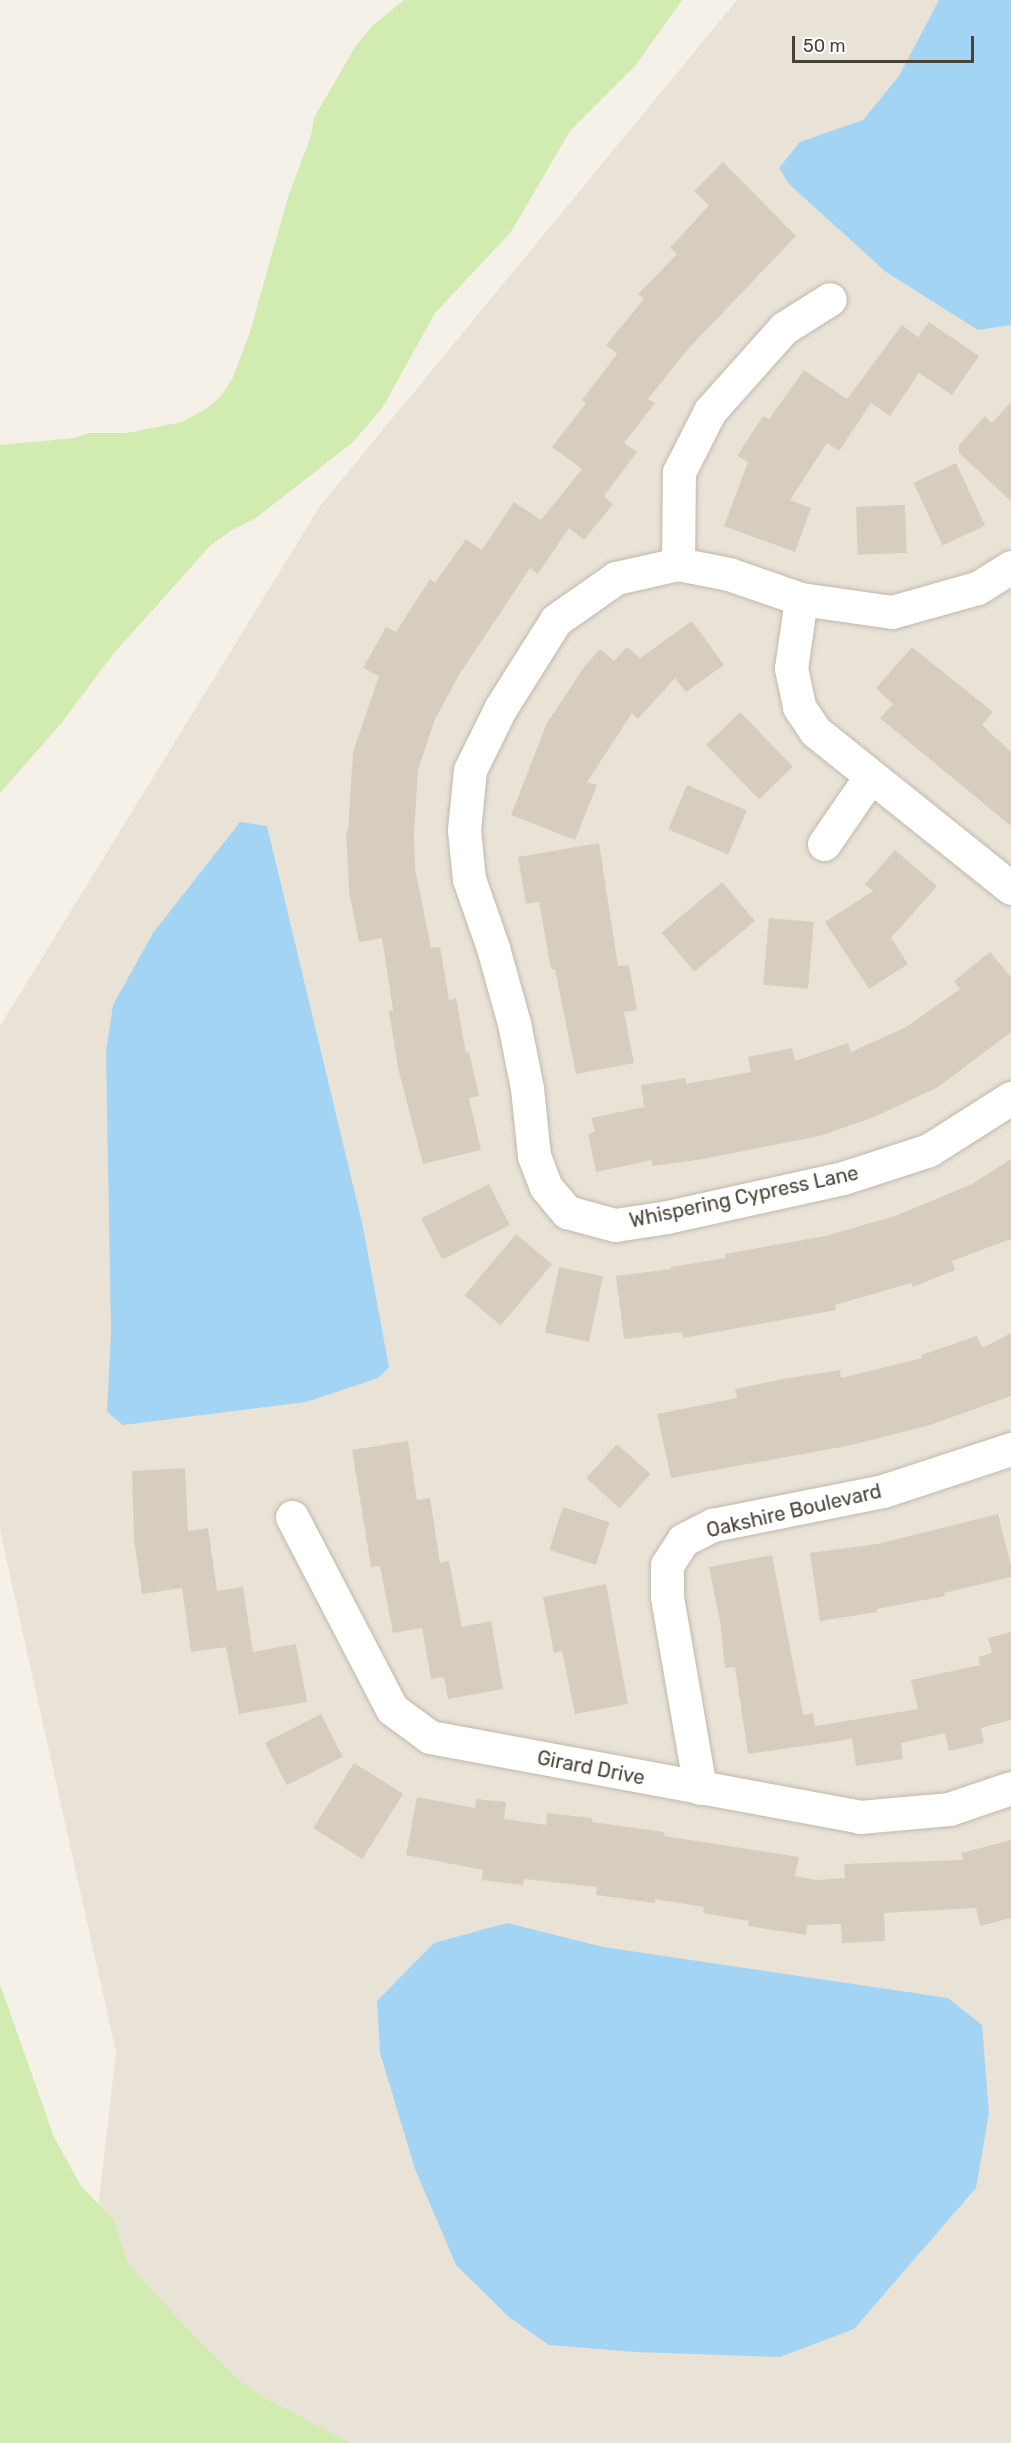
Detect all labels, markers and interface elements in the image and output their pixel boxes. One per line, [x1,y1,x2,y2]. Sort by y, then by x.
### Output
scale bar [795,24,976,62]
text: 50 m [803,35,846,57]
street label: Whispering Cypress Lane [627,1161,861,1233]
street label: Oakshire Boulevard [704,1479,884,1543]
street label: Girard Drive [535,1746,647,1790]

